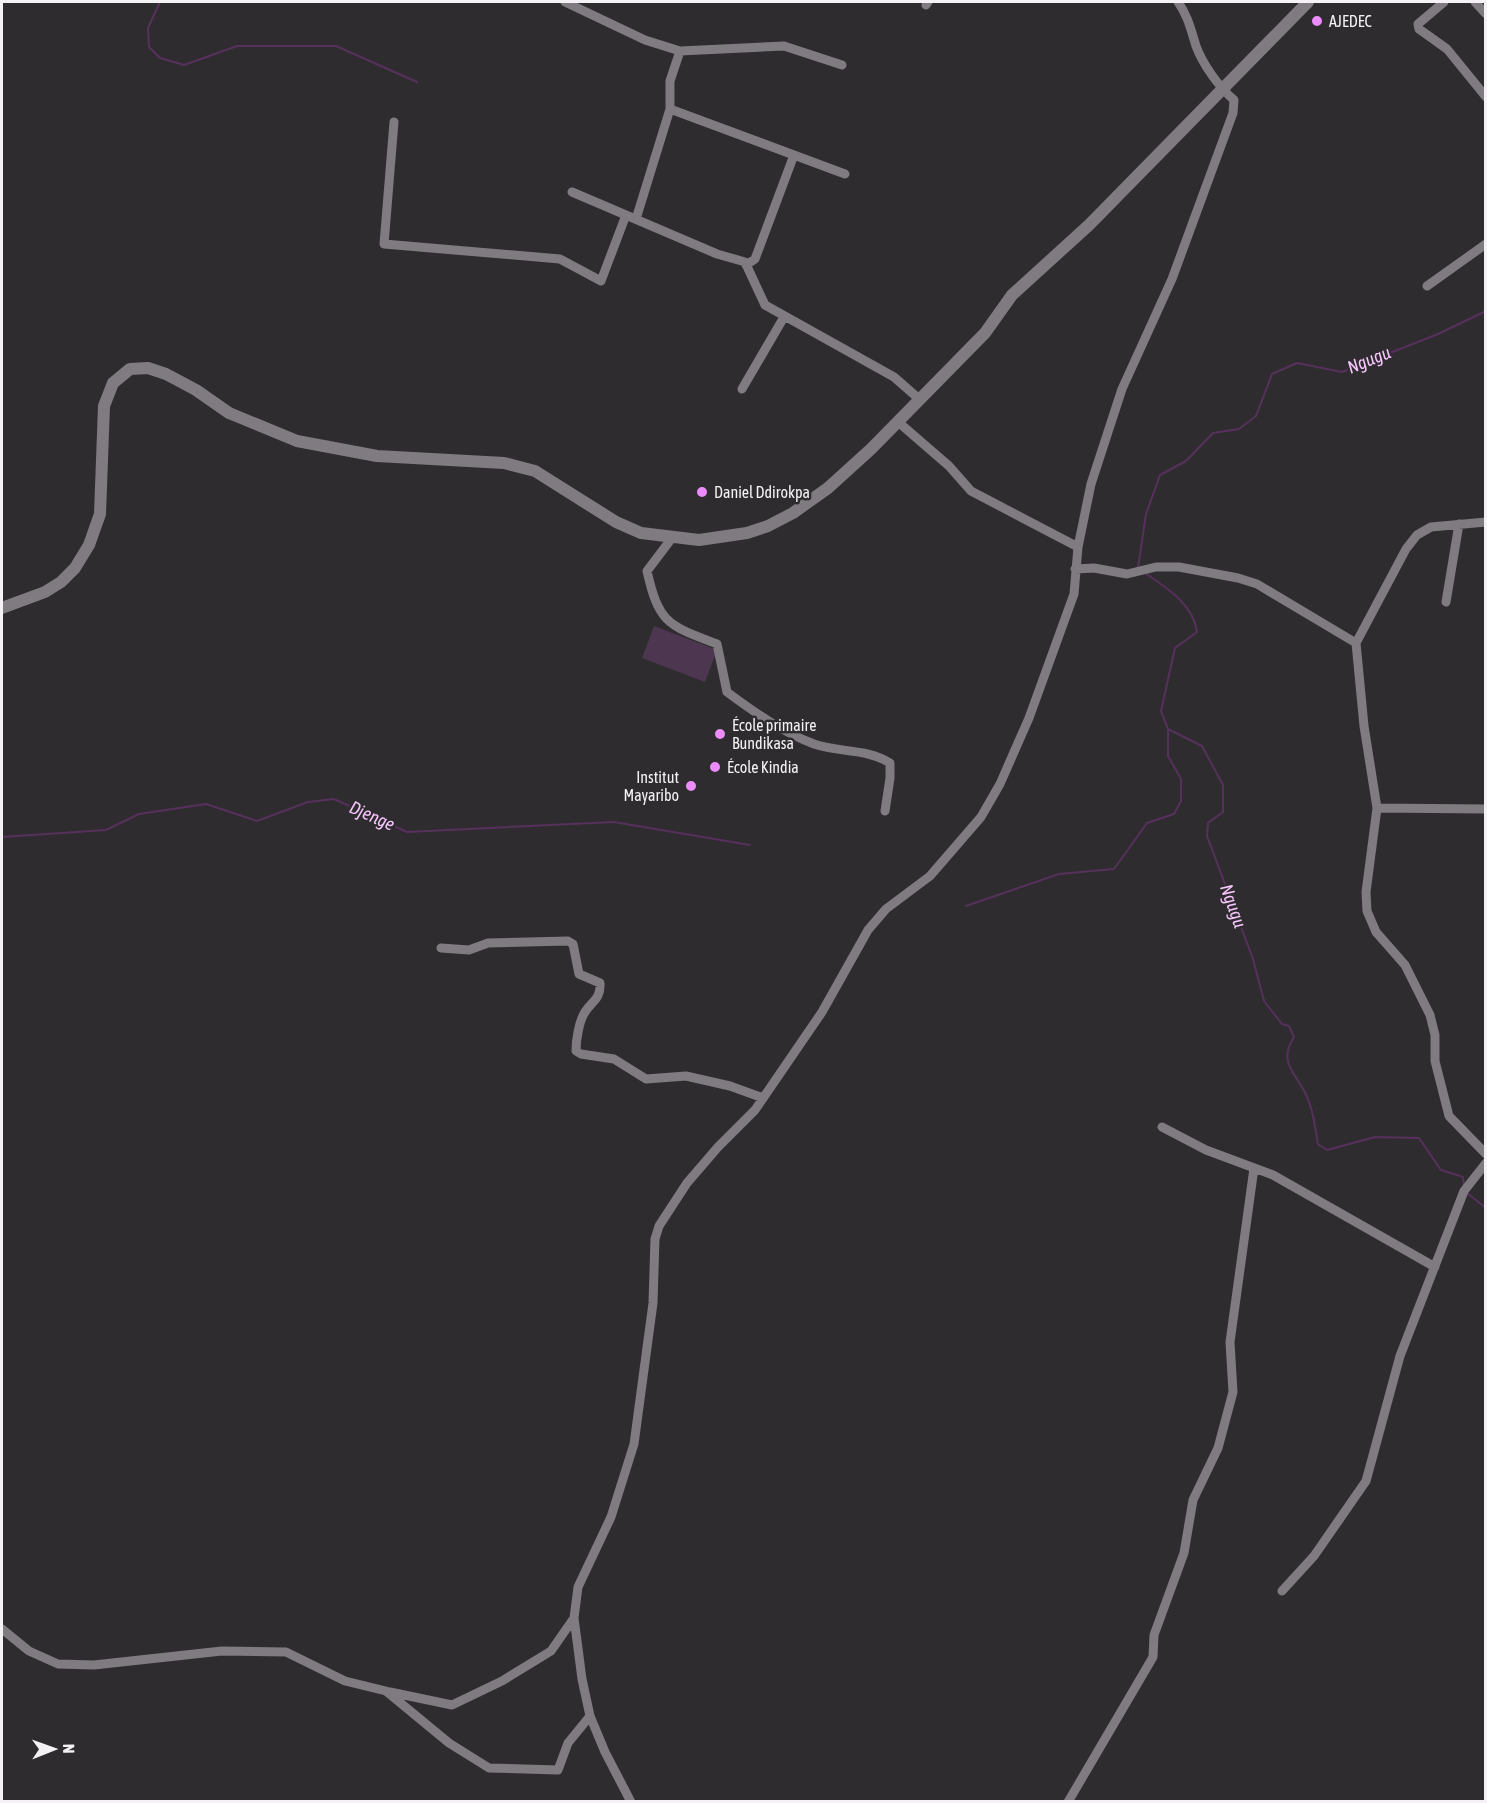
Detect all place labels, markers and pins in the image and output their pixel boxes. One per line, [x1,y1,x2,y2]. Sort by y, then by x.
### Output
place label: AJEDEC [1329,12,1372,30]
marker: AJEDEC [1310,14,1324,28]
place label: Daniel Ddirokpa [714,483,810,502]
marker: Daniel Ddirokpa [695,485,709,499]
place label: École primaire Bundikasa [732,716,816,752]
marker: École primaire Bundikasa [713,727,727,741]
place label: École Kindia [727,758,799,776]
marker: École Kindia [708,760,722,774]
place label: Institut Mayaribo [623,768,679,805]
marker: Institut Mayaribo [684,779,698,793]

